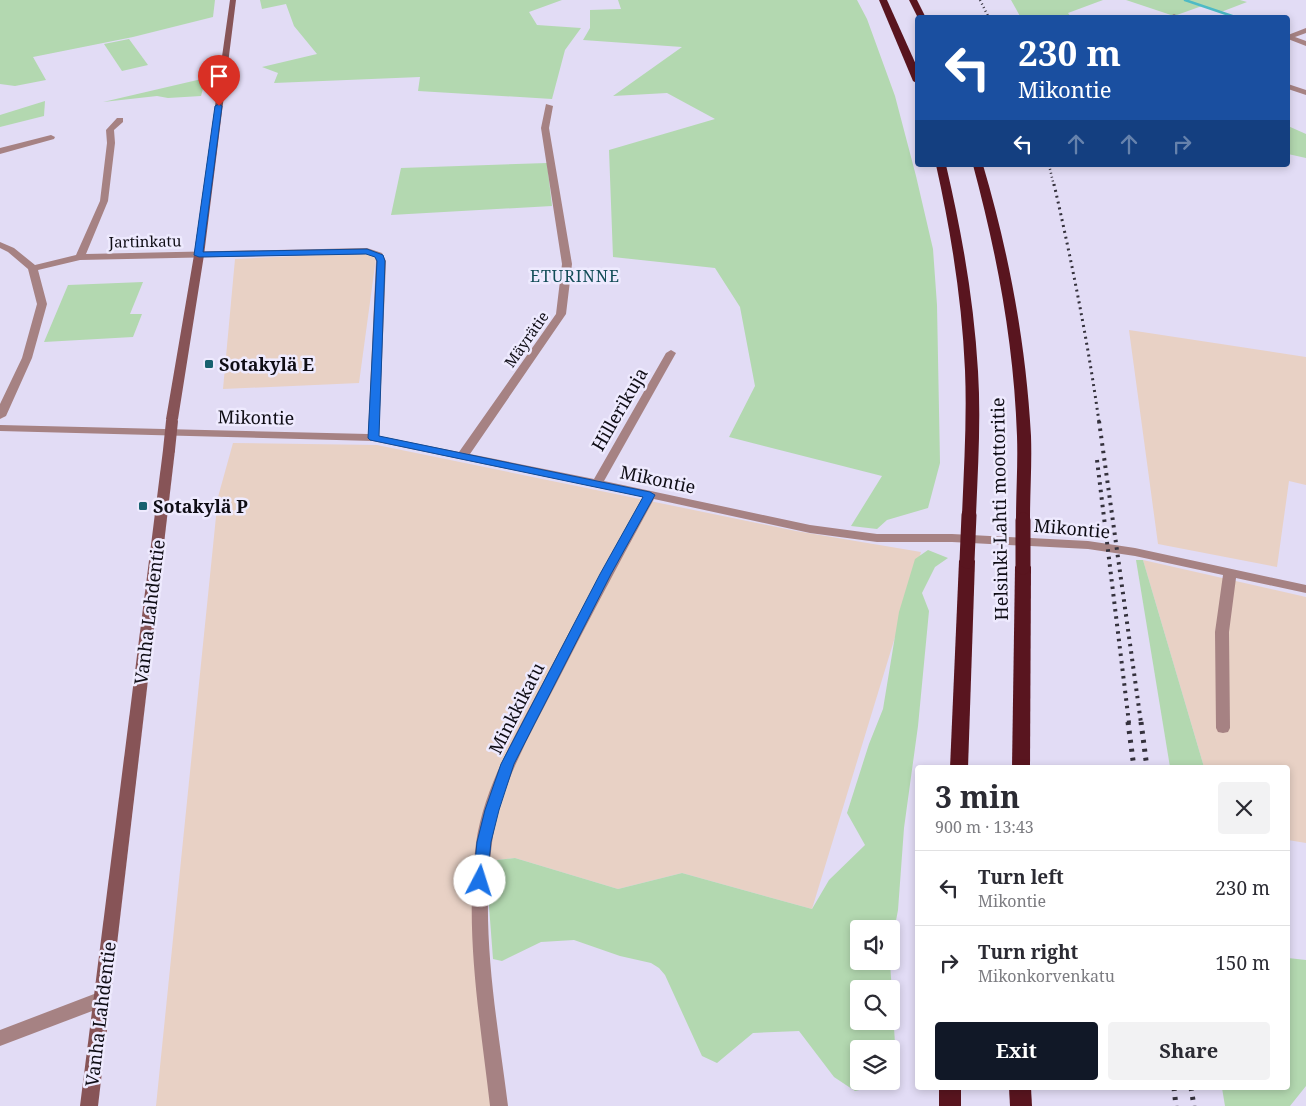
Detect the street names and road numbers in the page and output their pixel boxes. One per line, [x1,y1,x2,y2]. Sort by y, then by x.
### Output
street label: Jartinkatu [108,230,182,252]
street label: Mäyrätie [499,307,553,371]
street label: Hillerikuja [585,363,653,455]
street label: Helsinki-Lahti moottoritie [985,397,1013,621]
street label: Mikontie [218,404,294,430]
street label: Mikontie [618,459,698,499]
street label: Mikontie [1033,513,1111,543]
street label: Vanha Lahdentie [128,538,170,686]
street label: Minkkikatu [483,658,550,758]
street label: Vanha Lahdentie [79,940,121,1088]

